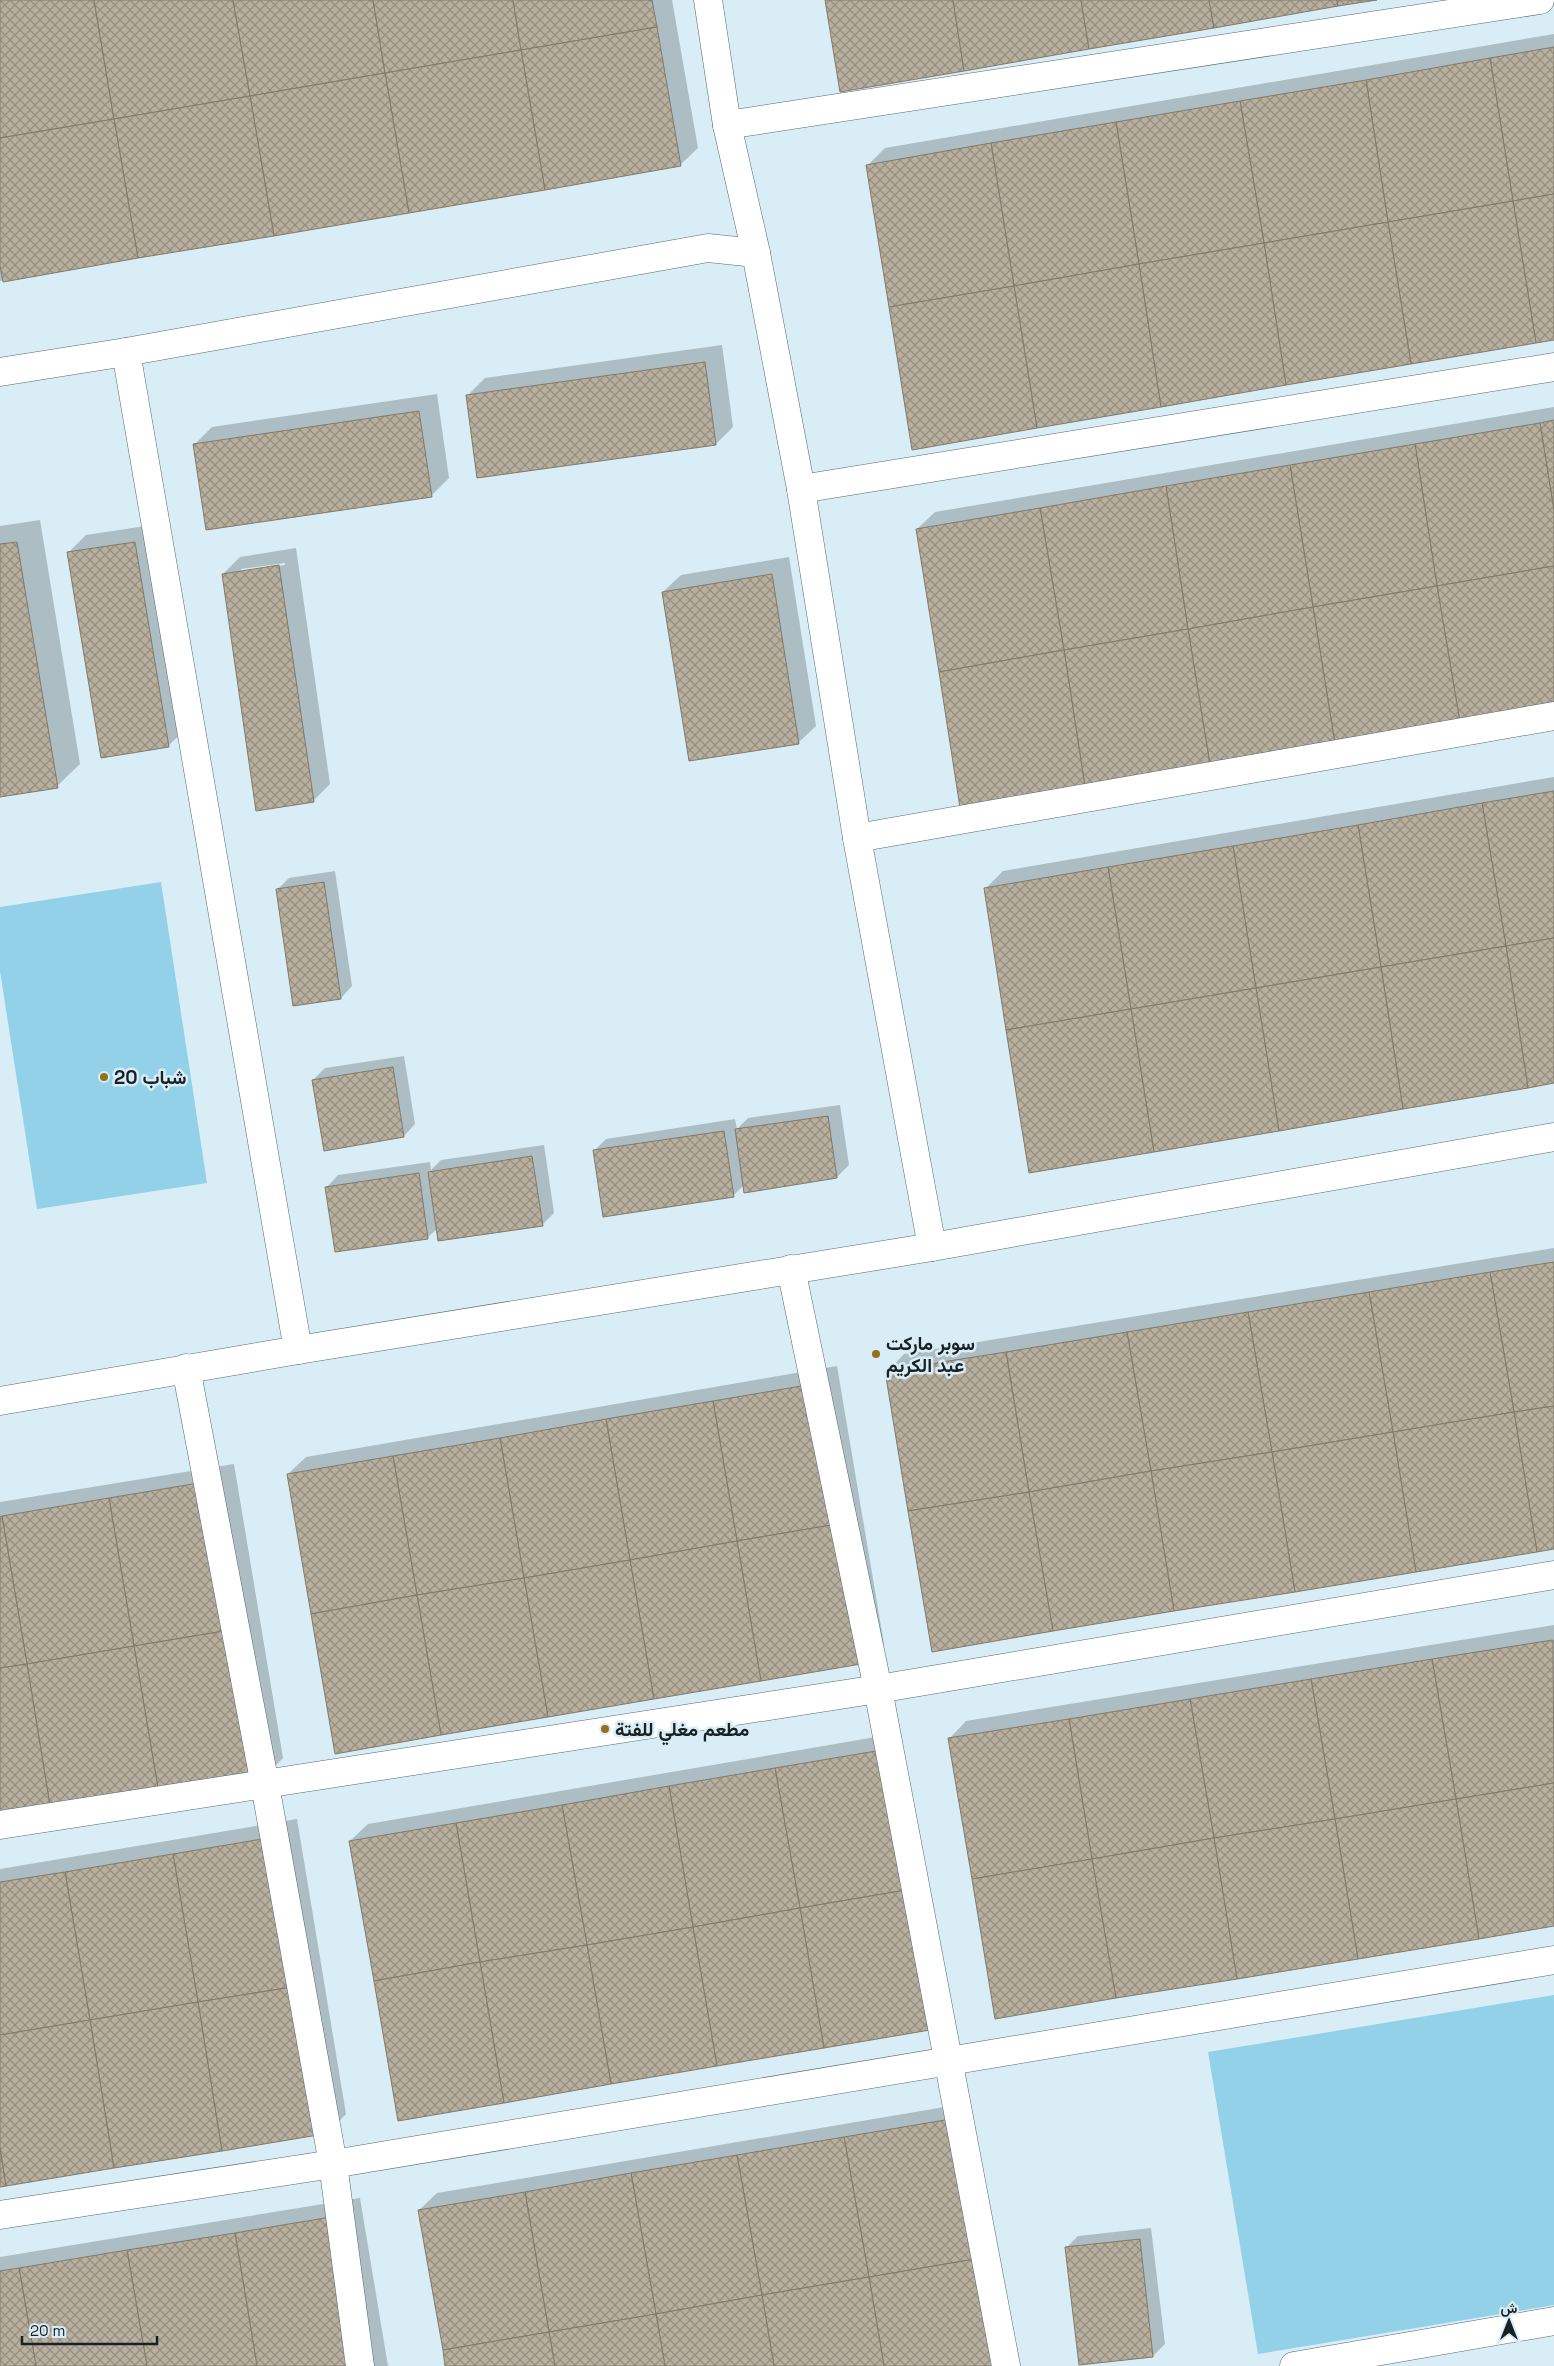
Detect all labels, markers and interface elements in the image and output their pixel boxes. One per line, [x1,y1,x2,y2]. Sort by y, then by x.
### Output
place label: شباب 20 [114,1065,186,1090]
marker: شباب 20 [98,1071,110,1083]
place label: سوبر ماركت عبد الكريم [886,1331,975,1378]
marker: سوبر ماركت عبد الكريم [870,1348,882,1360]
place label: مطعم مغلي للفتة [615,1717,749,1746]
marker: مطعم مغلي للفتة [599,1723,611,1735]
north arrow [1484,2296,1534,2346]
text: ش [1501,2299,1518,2317]
scale bar [22,2314,158,2346]
text: 20 m [30,2321,65,2340]

